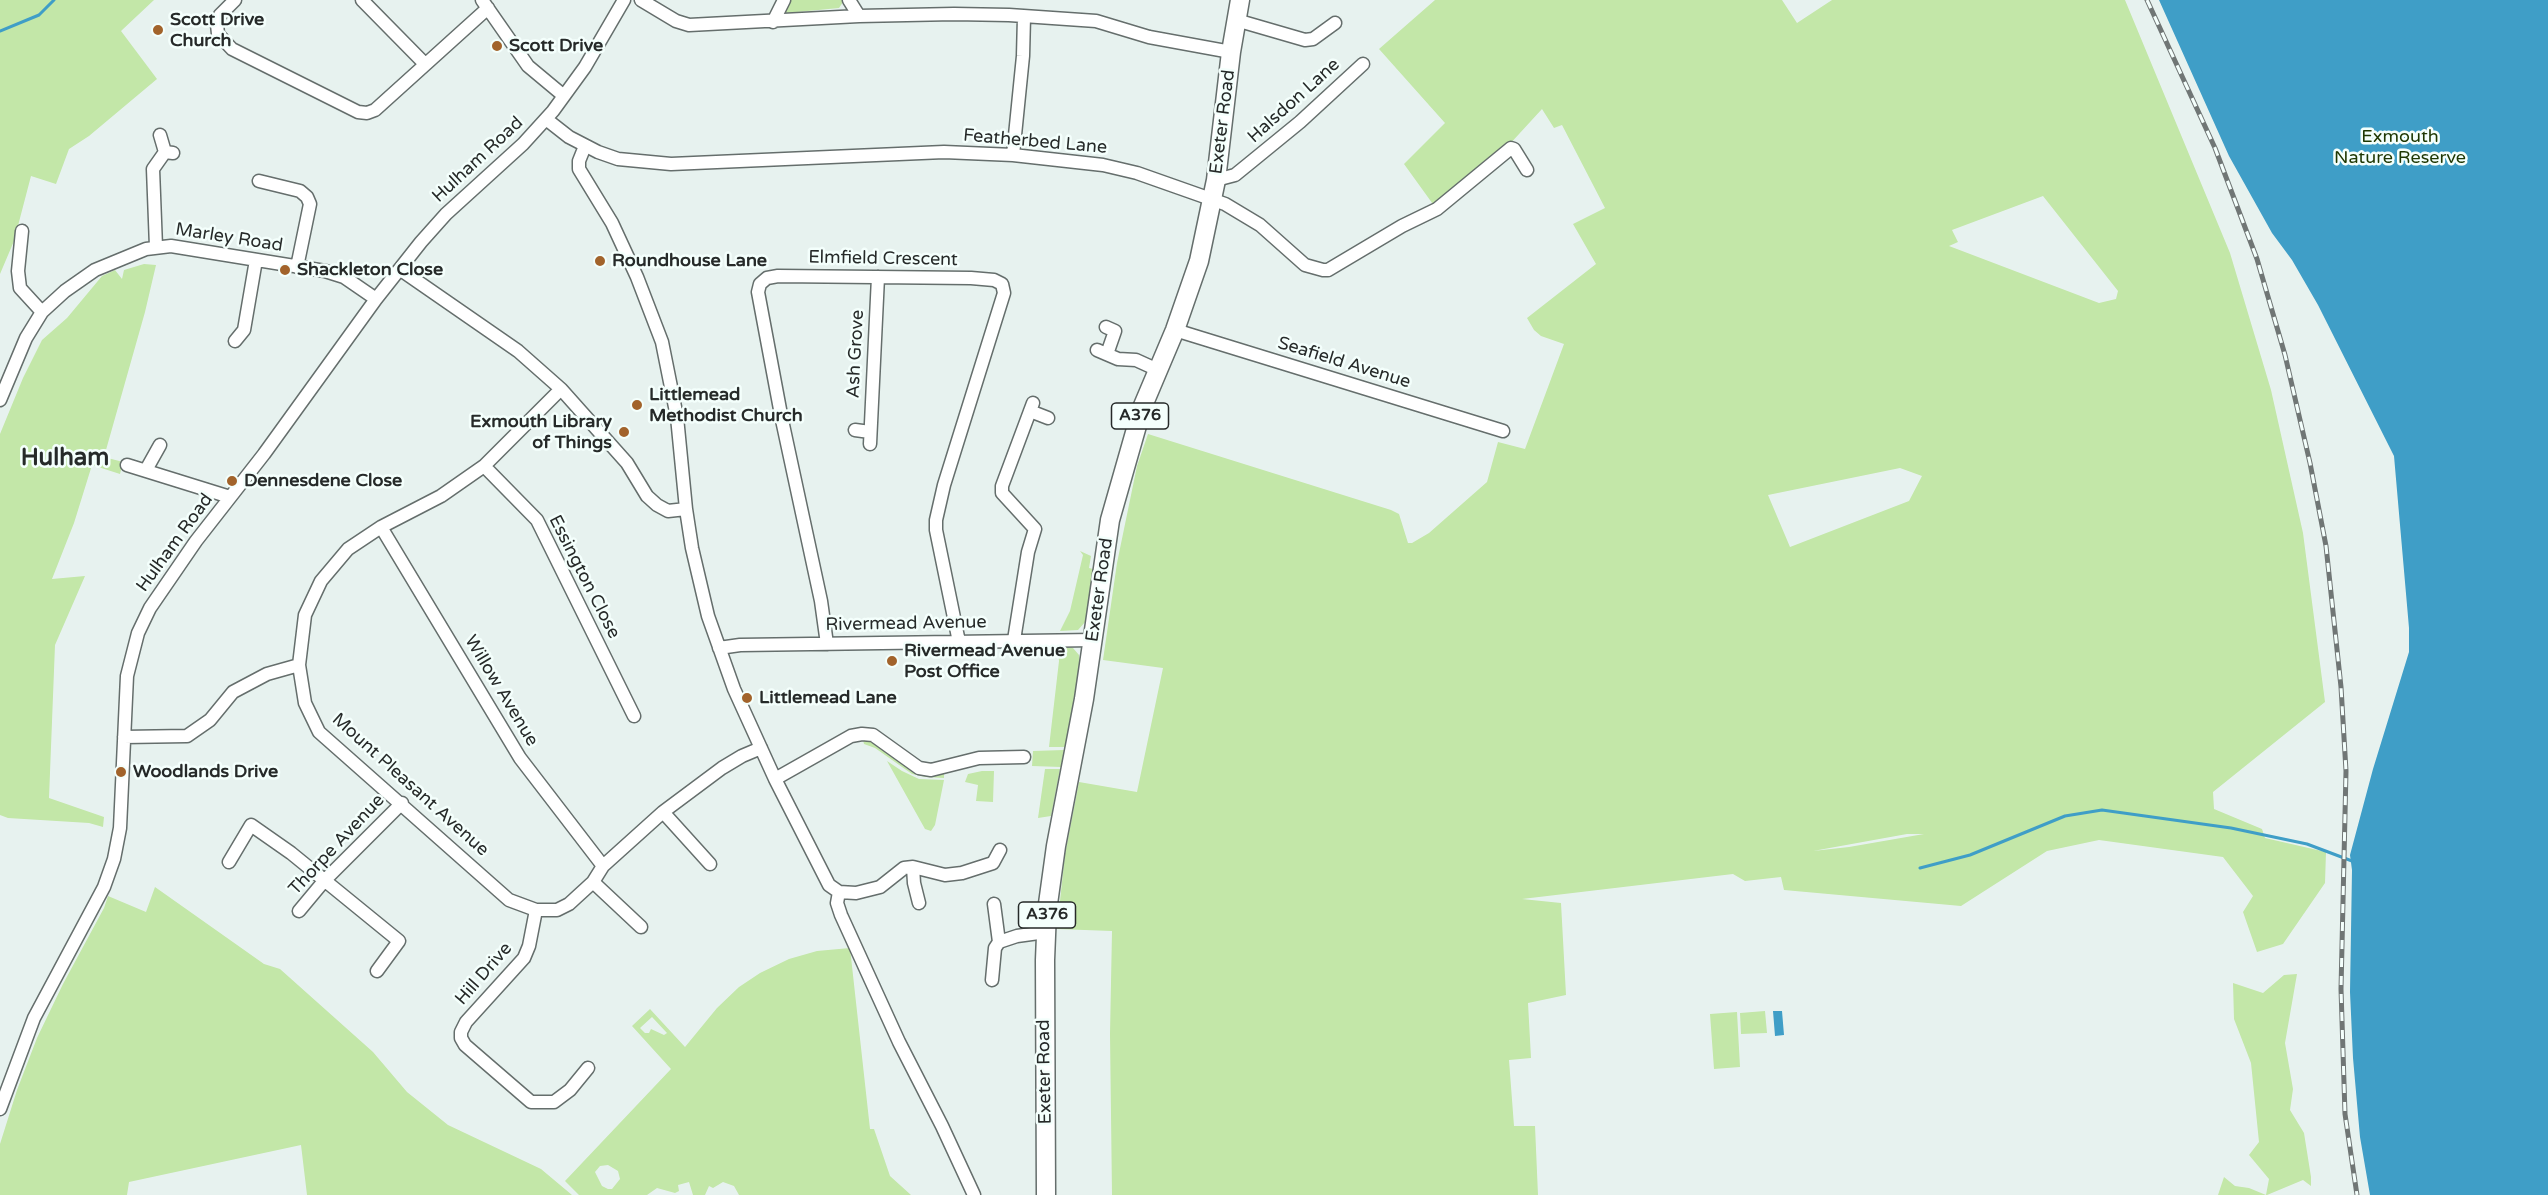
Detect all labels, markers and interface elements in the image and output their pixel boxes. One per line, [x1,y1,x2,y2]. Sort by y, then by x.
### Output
place label: Scott Drive Church [170,9,264,52]
marker: Scott Drive Church [151,23,165,37]
place label: Scott Drive [509,35,603,57]
marker: Scott Drive [490,39,504,53]
street label: Halsdon Lane [1244,54,1344,148]
street label: Exeter Road [1206,69,1240,175]
street label: Hulham Road [428,112,528,208]
street label: Featherbed Lane [962,125,1108,159]
park label: Exmouth Nature Reserve [2334,126,2466,168]
street label: Marley Road [174,219,284,257]
street label: Elmfield Crescent [808,247,958,271]
place label: Roundhouse Lane [612,250,767,272]
marker: Roundhouse Lane [593,254,607,268]
place label: Shackleton Close [297,259,443,281]
marker: Shackleton Close [278,263,292,277]
street label: Ash Grove [843,309,869,399]
street label: Seafield Avenue [1275,333,1413,393]
place label: Littlemead Methodist Church [649,384,803,426]
marker: Littlemead Methodist Church [630,398,644,412]
road number: A376 [1112,403,1168,429]
place label: Exmouth Library of Things [470,411,612,454]
marker: Exmouth Library of Things [617,425,631,439]
district label: Hulham [21,445,109,473]
place label: Dennesdene Close [244,470,402,492]
marker: Dennesdene Close [225,474,239,488]
street label: Hulham Road [132,490,218,596]
street label: Essington Close [544,512,624,642]
street label: Exeter Road [1082,537,1118,643]
street label: Rivermead Avenue [825,612,987,636]
street label: Willow Avenue [459,632,543,750]
place label: Rivermead Avenue Post Office [904,640,1065,682]
marker: Rivermead Avenue Post Office [885,654,899,668]
place label: Littlemead Lane [759,687,897,709]
marker: Littlemead Lane [740,691,754,705]
street label: Mount Pleasant Avenue [327,709,493,861]
place label: Woodlands Drive [133,761,278,783]
marker: Woodlands Drive [114,765,128,779]
street label: Thorpe Avenue [285,790,389,900]
road number: A376 [1018,902,1076,928]
street label: Hill Drive [451,938,517,1010]
street label: Exeter Road [1033,1019,1057,1125]

